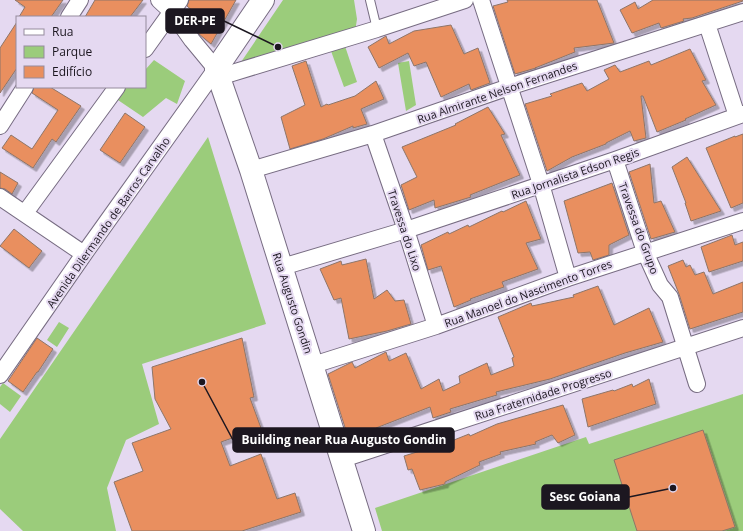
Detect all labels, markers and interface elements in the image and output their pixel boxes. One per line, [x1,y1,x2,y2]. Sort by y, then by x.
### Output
callout: DER-PE [166,9,224,33]
text: DER-PE [174,12,216,29]
legend [16,16,146,88]
text: Rua [52,23,73,40]
text: Parque [52,43,92,60]
street label: Rua Almirante Nelson Fernandes [415,58,579,126]
text: Edifício [52,63,92,80]
street label: Avenida Dilermando de Barros Carvalho [43,133,173,310]
street label: Rua Jornalista Edson Regis [509,144,641,202]
street label: Travessa do Grupo [615,180,663,276]
street label: Travessa do Lixo [385,187,425,273]
street label: Rua Augusto Gondin [270,251,316,355]
street label: Rua Manoel do Nascimento Torres [442,256,614,330]
street label: Rua Fraternidade Progresso [473,365,614,423]
callout: Building near Rua Augusto Gondin [233,428,454,452]
text: Building near Rua Augusto Gondin [242,431,446,448]
callout: Sesc Goiana [542,485,629,509]
text: Sesc Goiana [549,488,621,505]

